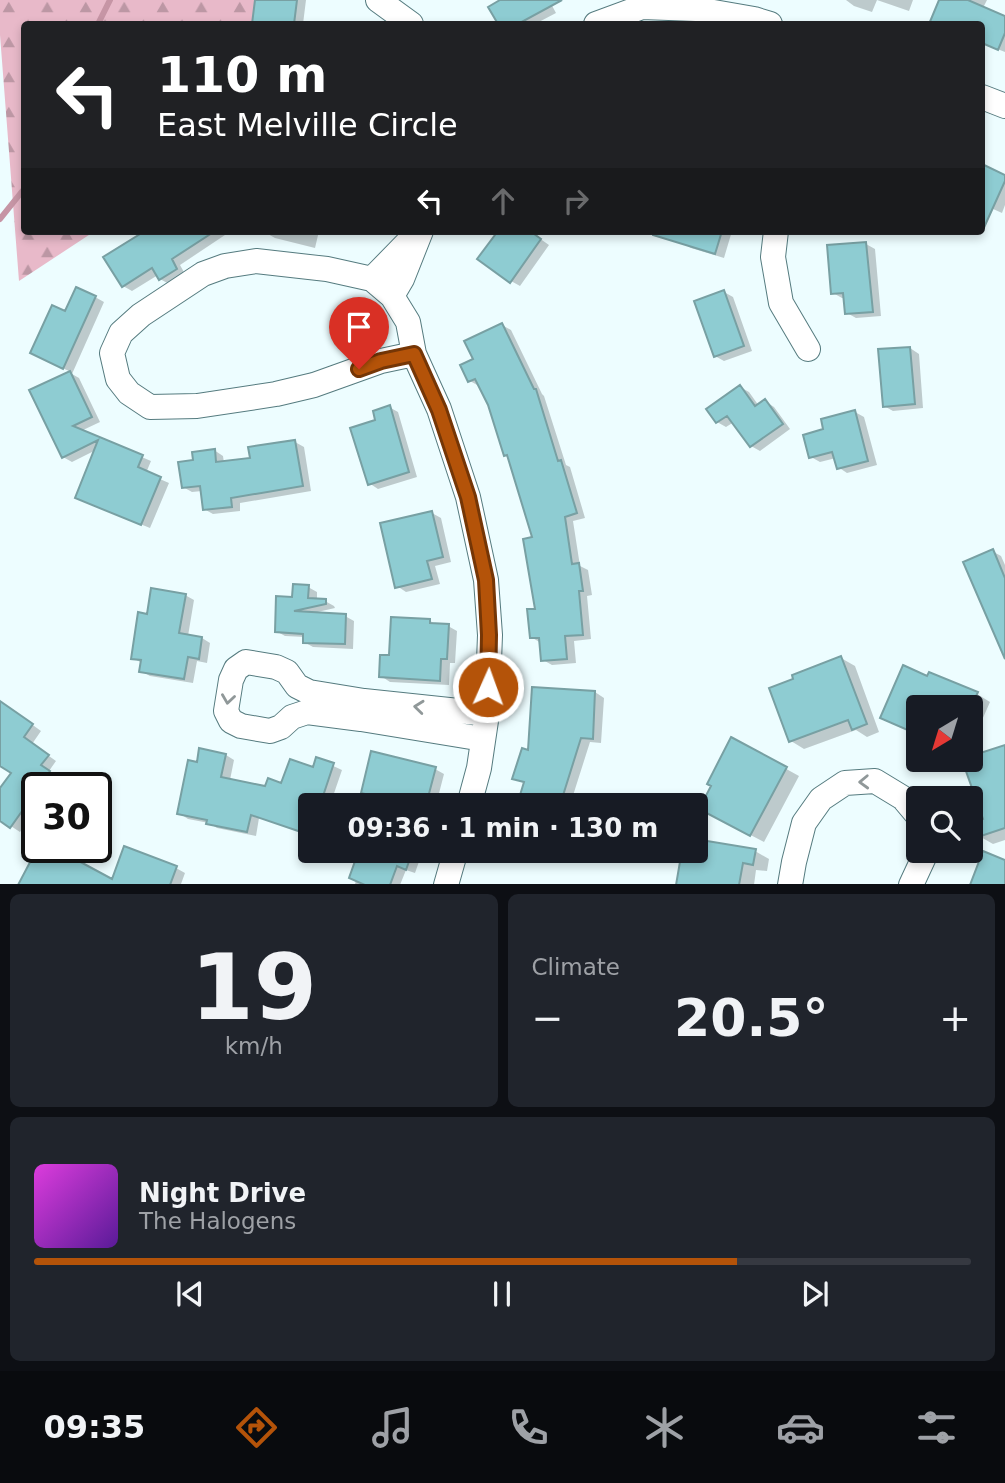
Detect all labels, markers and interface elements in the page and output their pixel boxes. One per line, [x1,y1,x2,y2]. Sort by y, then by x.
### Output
text: 110 m [157,47,327,104]
icon: left [42,49,133,140]
text: East Melville Circle [157,106,458,144]
icon: left [411,182,449,220]
icon: ahead [484,182,522,220]
icon: right [557,182,595,220]
pin [329,297,389,369]
icon: arrive [340,308,378,346]
position arrow [451,650,525,724]
one-way arrow [221,693,236,705]
north arrow [906,695,984,772]
map controls [906,695,983,863]
one-way arrow [413,699,425,714]
speed limit sign: 30 [21,772,112,863]
one-way arrow [858,775,869,790]
button: search [906,786,983,863]
text: 09:36 · 1 min · 130 m [348,813,658,843]
text: 19 [190,935,317,1040]
text: Climate [532,954,620,980]
text: 20.5° [674,988,828,1048]
text: − [532,996,563,1040]
text: + [939,996,971,1040]
text: km/h [225,1033,283,1059]
text: Night Drive [139,1178,306,1208]
text: The Halogens [139,1208,296,1234]
icon: previous [171,1275,209,1313]
icon: pause [483,1275,521,1313]
icon: next [796,1275,834,1313]
icon: directions [232,1403,281,1452]
icon: music [368,1403,417,1452]
icon: phone [504,1403,553,1452]
icon: climate [640,1403,689,1452]
icon: car [776,1403,825,1452]
icon: filters [912,1403,961,1452]
text: 09:35 [44,1408,145,1446]

